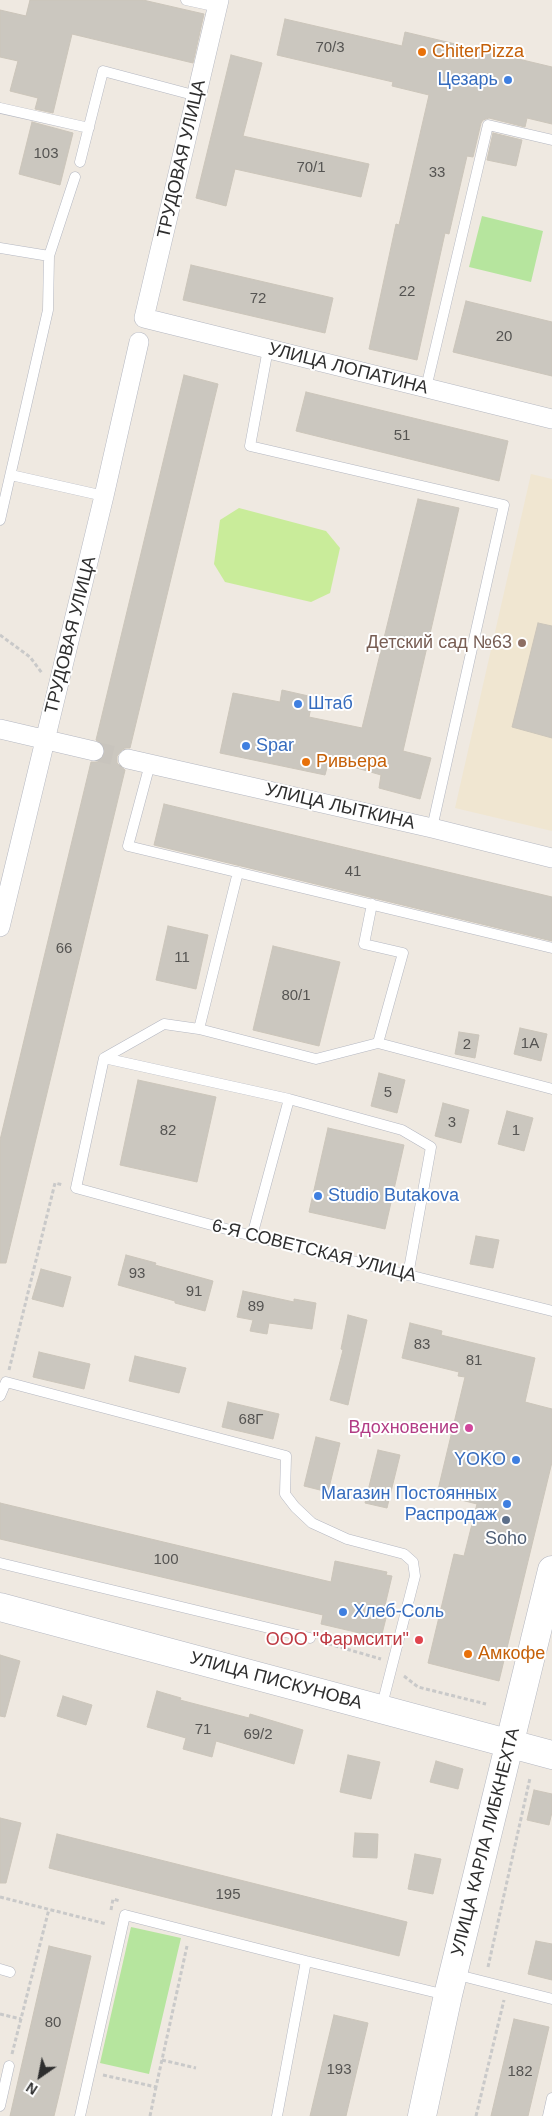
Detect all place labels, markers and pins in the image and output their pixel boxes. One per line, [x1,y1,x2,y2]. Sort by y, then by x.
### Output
place label: ChiterPizza [432,41,524,63]
marker: ChiterPizza [416,46,428,58]
place label: Цезарь [437,69,498,91]
marker: Цезарь [502,74,514,86]
place label: Детский сад №63 [367,632,512,654]
marker: Детский сад №63 [516,637,528,649]
place label: Штаб [308,693,353,715]
marker: Штаб [292,698,304,710]
place label: Spar [256,735,294,757]
marker: Spar [240,740,252,752]
place label: Ривьера [316,751,387,773]
marker: Ривьера [300,756,312,768]
place label: Studio Butakova [328,1185,459,1207]
marker: Studio Butakova [312,1190,324,1202]
place label: Вдохновение [349,1417,459,1439]
marker: Вдохновение [463,1422,475,1434]
place label: YOKO [454,1449,506,1471]
marker: YOKO [510,1454,522,1466]
place label: Магазин Постоянных Распродаж [321,1483,497,1526]
marker: Магазин Постоянных Распродаж [501,1498,513,1510]
marker: Soho [500,1514,512,1526]
place label: Soho [485,1528,527,1550]
place label: Хлеб-Соль [353,1601,444,1623]
marker: Хлеб-Соль [337,1606,349,1618]
place label: ООО "Фармсити" [266,1629,409,1651]
marker: ООО "Фармсити" [413,1634,425,1646]
place label: Амкофе [478,1643,545,1665]
marker: Амкофе [462,1648,474,1660]

